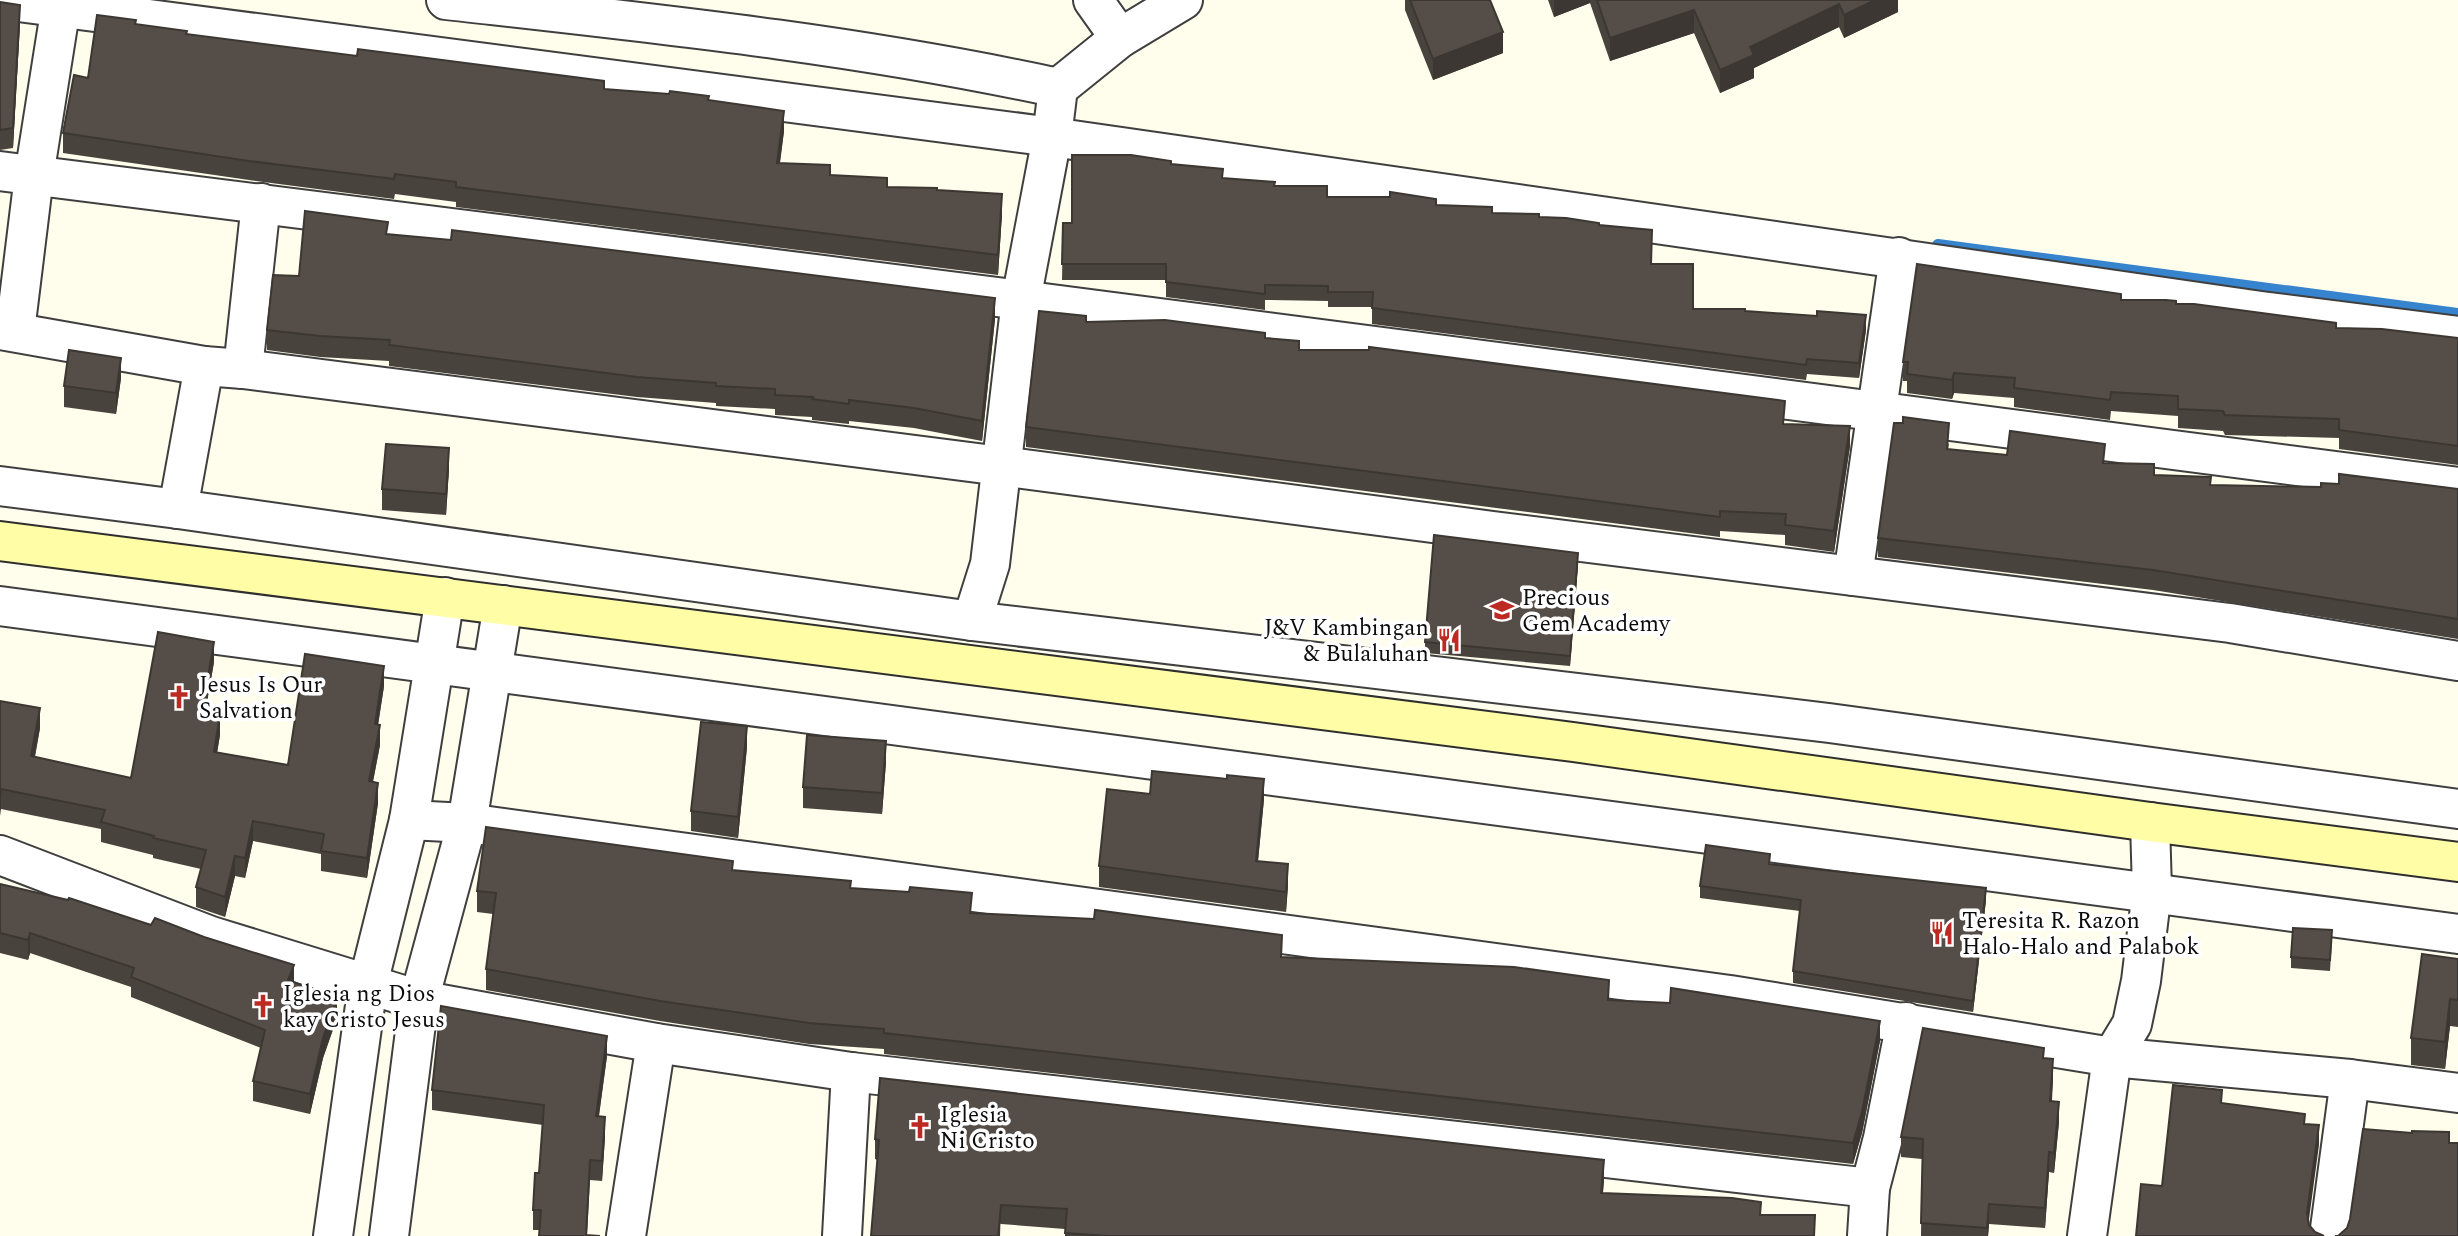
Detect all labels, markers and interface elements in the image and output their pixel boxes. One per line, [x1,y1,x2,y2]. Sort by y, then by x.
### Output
place label: Precious Gem Academy [1522,581,1671,642]
school or university icon: Precious Gem Academy [1488,596,1516,624]
place label: J&V Kambingan & Bulaluhan [1264,611,1429,672]
restaurant icon: J&V Kambingan & Bulaluhan [1435,626,1463,654]
place label: Jesus Is Our Salvation [199,668,322,729]
church icon: Jesus Is Our Salvation [165,683,193,711]
place label: Teresita R. Razon Halo-Halo and Palabok [1962,904,2199,965]
restaurant icon: Teresita R. Razon Halo-Halo and Palabok [1928,919,1956,947]
place label: Iglesia ng Dios kay Cristo Jesus [283,977,445,1038]
church icon: Iglesia ng Dios kay Cristo Jesus [249,992,277,1020]
place label: Iglesia Ni Cristo [940,1098,1035,1159]
church icon: Iglesia Ni Cristo [906,1113,934,1141]

